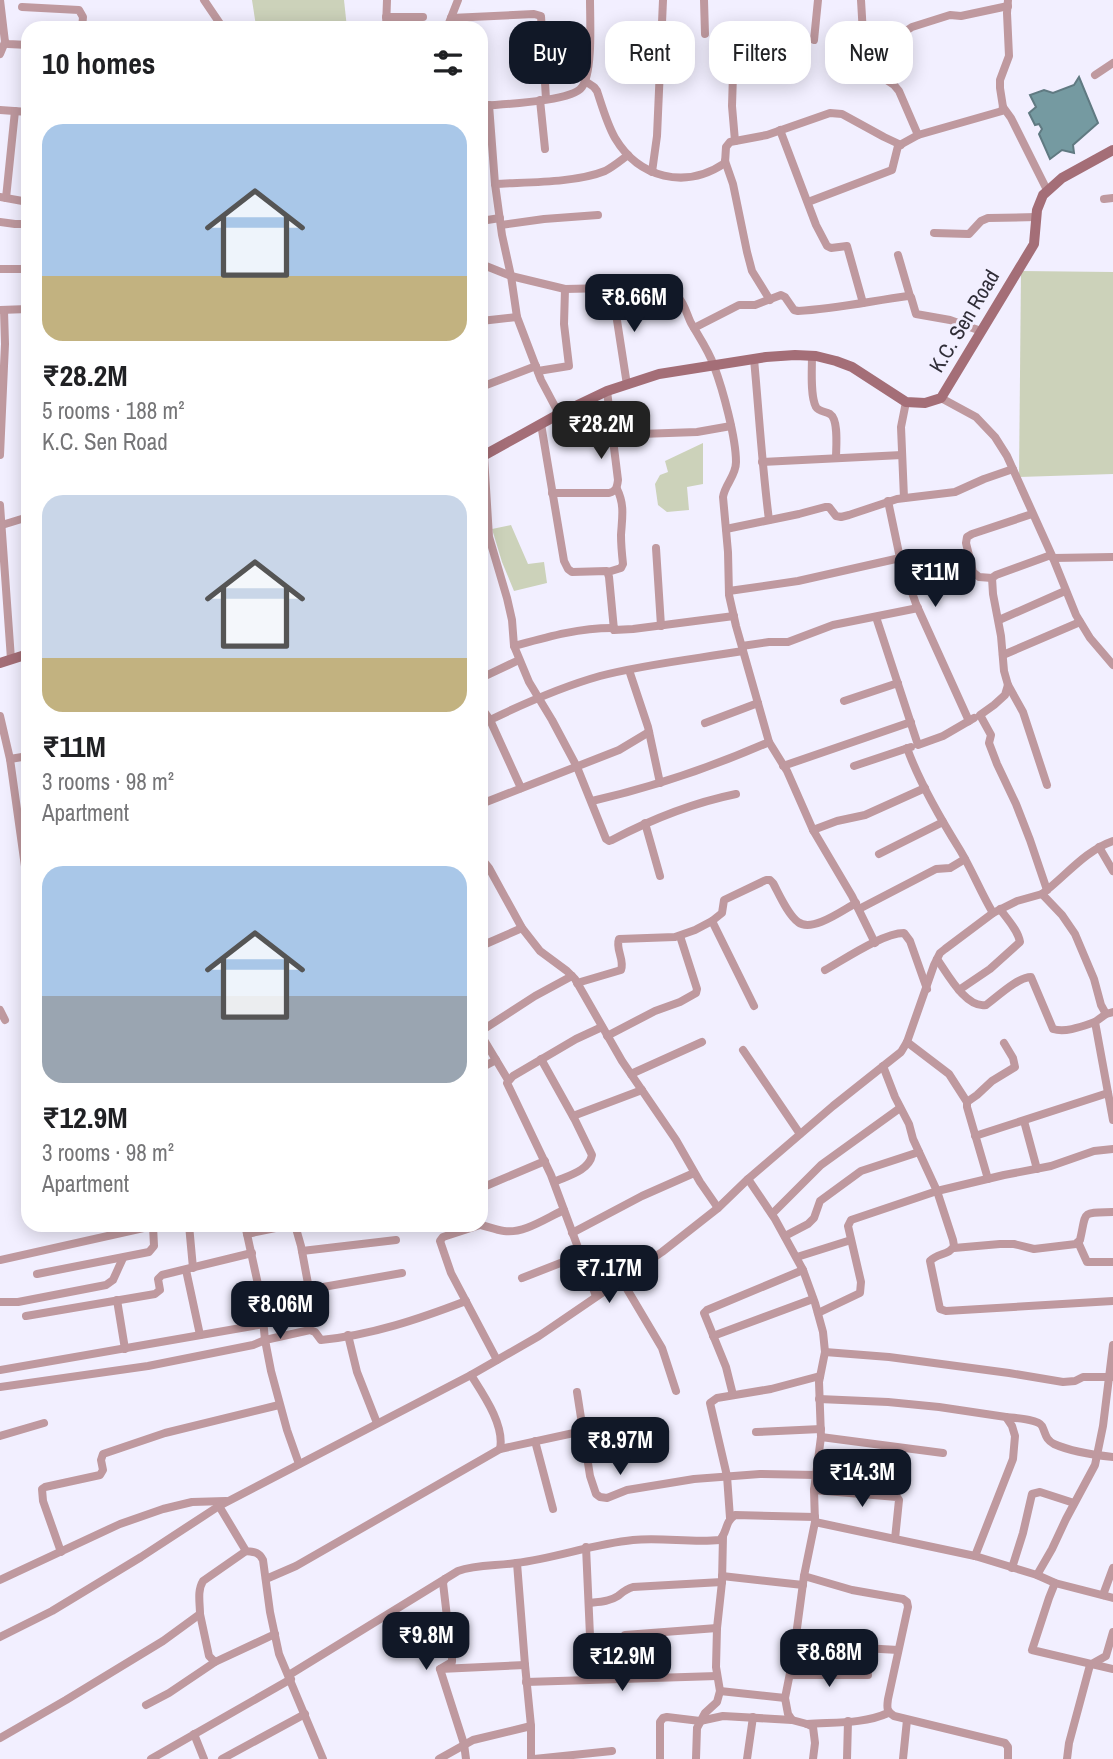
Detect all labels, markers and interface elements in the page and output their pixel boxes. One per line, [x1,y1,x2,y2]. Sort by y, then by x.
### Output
chip: Buy [509,21,591,84]
chip: Rent [605,21,695,84]
chip: Filters [709,21,811,84]
chip: New [825,21,913,84]
text: 10 homes [42,43,156,83]
icon: filters [429,44,467,82]
icon: home [192,170,318,296]
street label: K.C. Sen Road [922,264,1006,378]
pin: ₹8.66M [577,274,691,334]
text: ₹8.66M [601,281,667,312]
text: ₹28.2M [42,355,128,395]
text: 5 rooms · 188 m² [42,395,185,426]
pin: ₹28.2M [544,402,658,461]
text: ₹28.2M [568,408,634,439]
text: K.C. Sen Road [42,426,168,457]
icon: home [192,541,318,667]
pin: ₹11M [894,550,976,609]
text: ₹11M [911,556,960,587]
text: ₹11M [42,726,106,766]
text: 3 rooms · 98 m² [42,766,174,797]
text: Apartment [42,797,129,828]
icon: home [192,912,318,1038]
text: ₹12.9M [42,1097,128,1137]
text: 3 rooms · 98 m² [42,1137,174,1168]
text: Apartment [42,1168,129,1199]
pin: ₹7.17M [552,1246,666,1305]
text: ₹7.17M [576,1252,642,1283]
pin: ₹8.06M [223,1282,337,1341]
text: ₹8.06M [247,1288,313,1319]
pin: ₹8.97M [563,1418,677,1477]
text: ₹8.97M [587,1424,653,1455]
pin: ₹14.3M [805,1450,919,1509]
text: ₹14.3M [829,1456,895,1487]
pin: ₹9.8M [377,1612,475,1672]
text: ₹9.8M [398,1619,454,1650]
pin: ₹8.68M [772,1630,886,1689]
pin: ₹12.9M [565,1634,679,1693]
text: ₹8.68M [796,1636,862,1667]
text: ₹12.9M [589,1640,655,1671]

